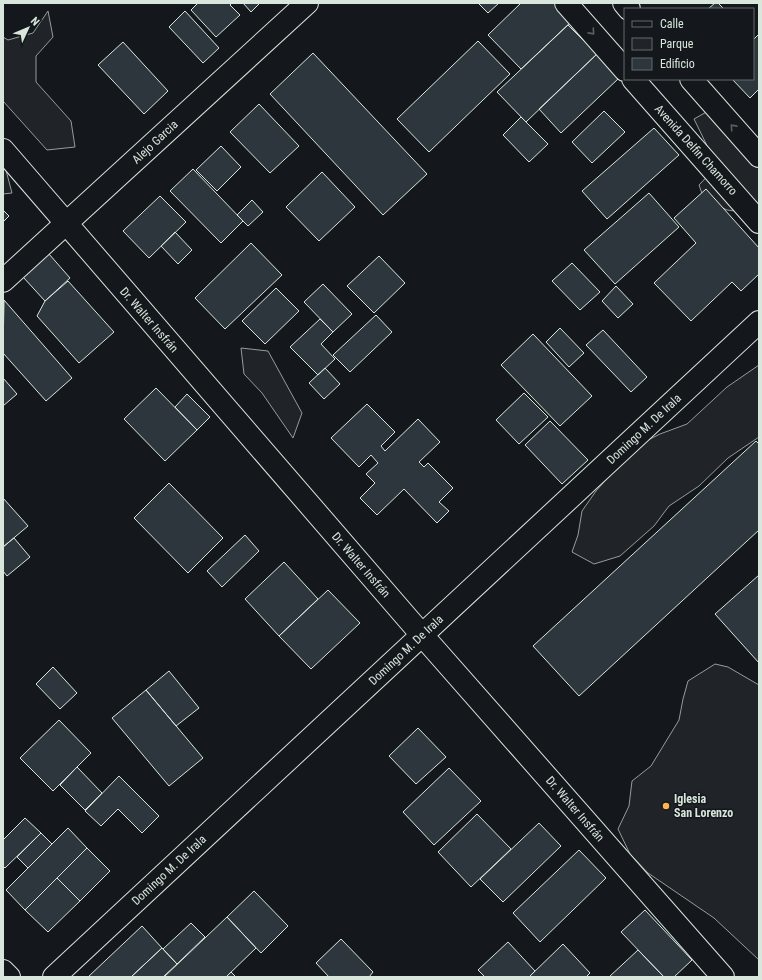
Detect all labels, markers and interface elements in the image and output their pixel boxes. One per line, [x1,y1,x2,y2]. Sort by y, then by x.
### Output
north arrow [8,8,48,48]
legend [624,8,754,80]
text: N [28,14,42,29]
text: Calle [660,17,684,31]
one-way arrow [587,27,594,35]
text: Parque [660,37,694,51]
text: Edificio [660,57,695,71]
street label: Avenida Delfin Chamorro [652,102,740,198]
street label: Alejo Garcia [129,117,181,167]
one-way arrow [731,124,738,131]
street label: Dr. Walter Insfrán [117,285,181,356]
street label: Domingo M. De Irala [604,391,684,467]
street label: Dr. Walter Insfrán [329,530,393,601]
street label: Domingo M. De Irala [366,612,446,688]
street label: Dr. Walter Insfrán [543,774,607,845]
place label: Iglesia San Lorenzo [674,792,733,820]
marker: Iglesia San Lorenzo [661,801,671,811]
street label: Domingo M. De Irala [129,832,209,908]

